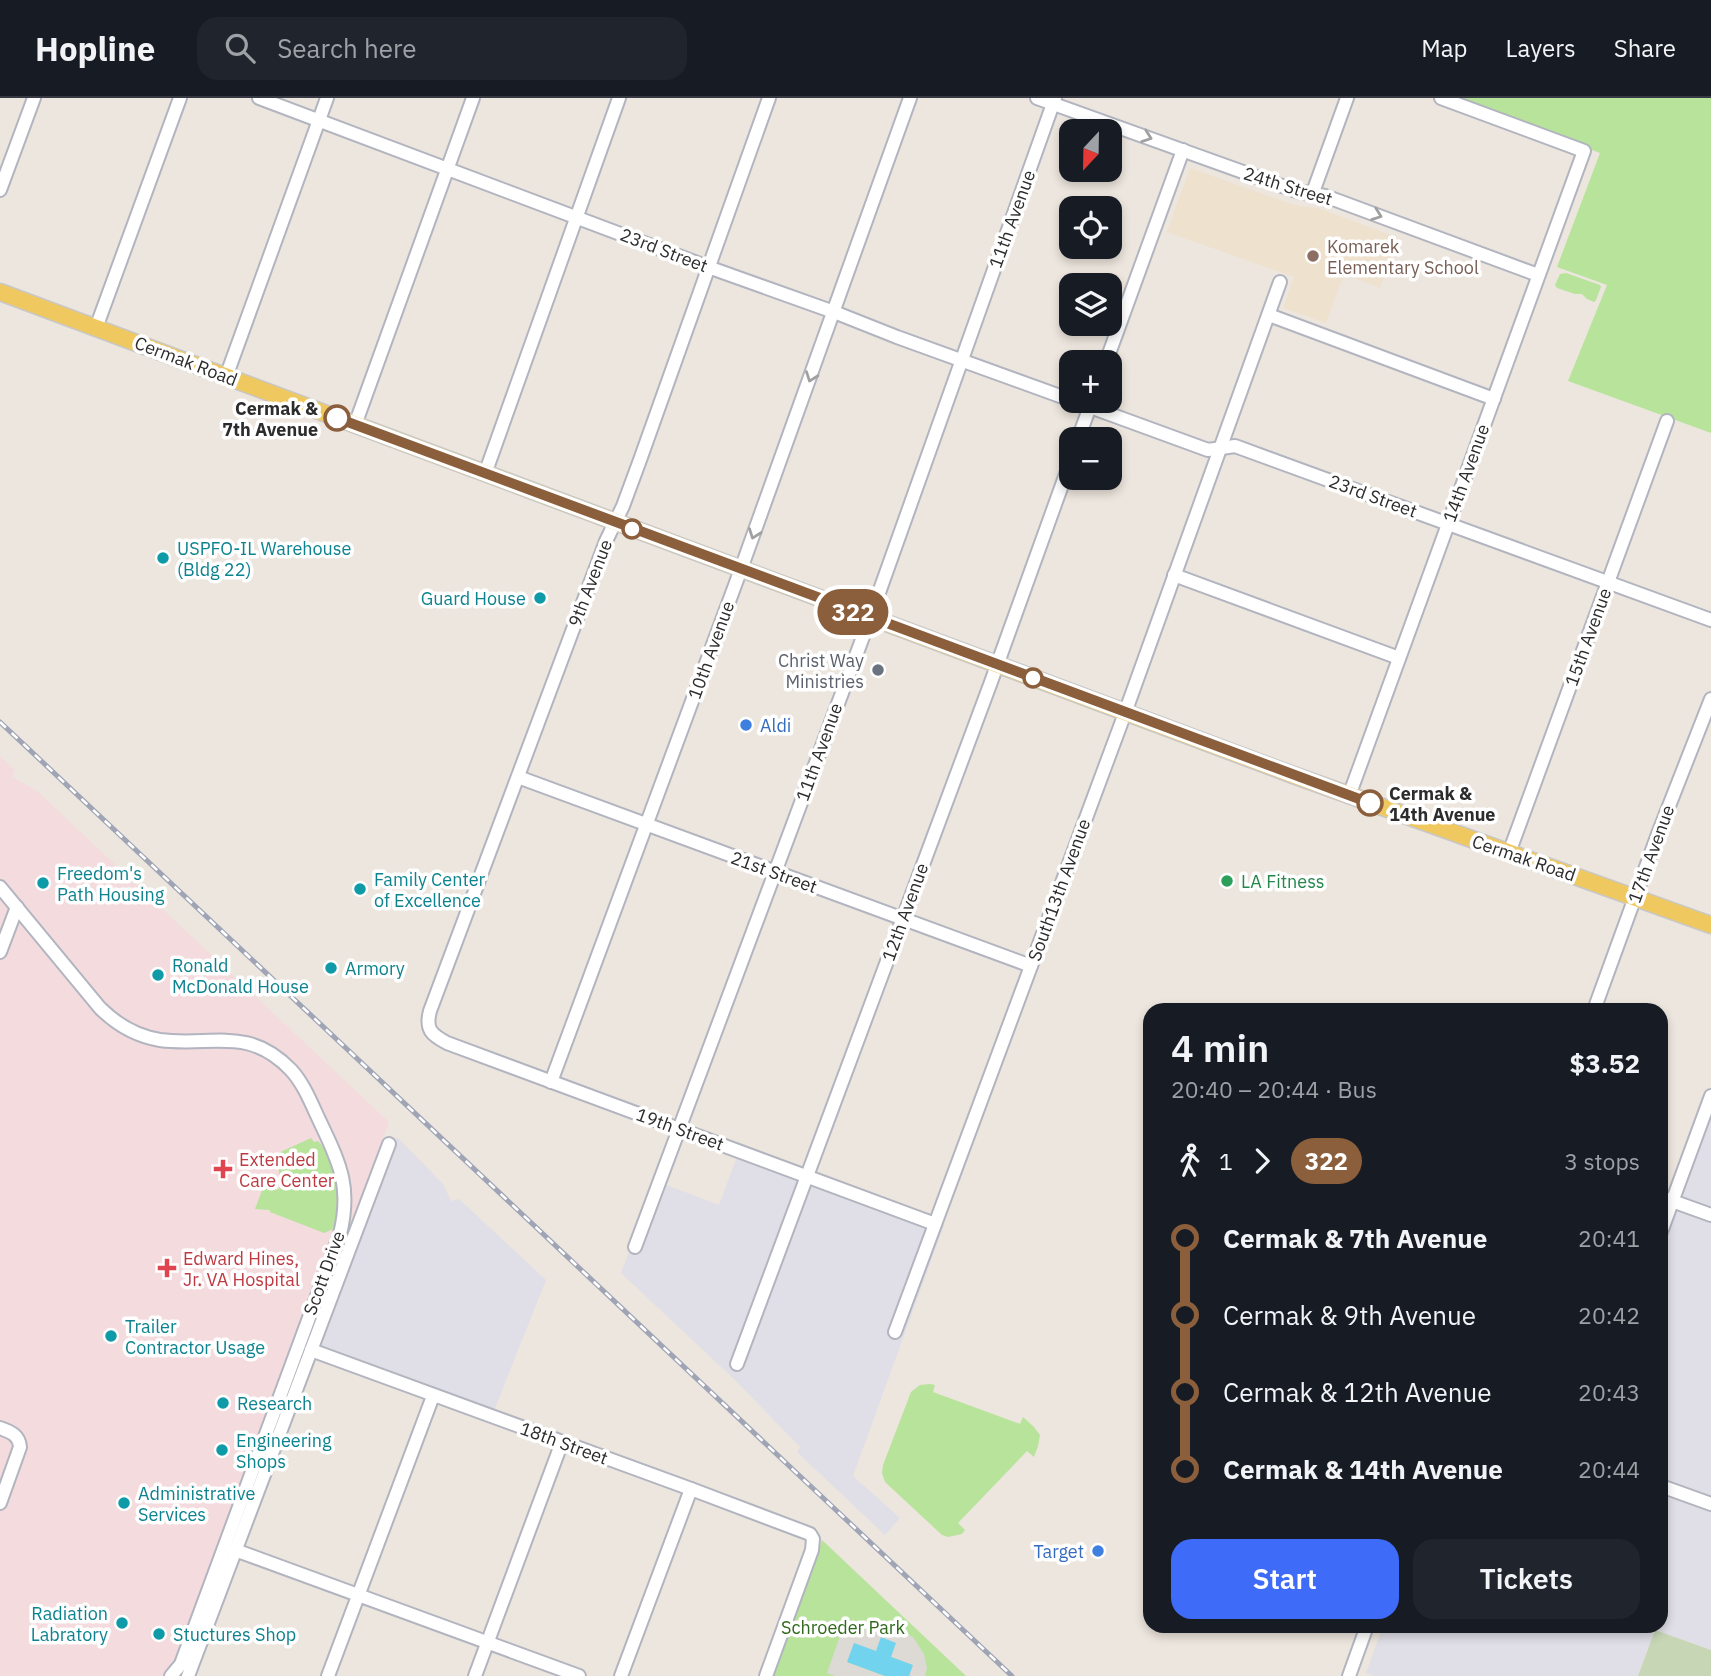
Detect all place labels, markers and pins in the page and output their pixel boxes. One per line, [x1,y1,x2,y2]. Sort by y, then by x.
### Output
place label: Komarek Elementary School [1327,235,1479,279]
marker: Komarek Elementary School [1305,248,1321,264]
place label: Cermak & 7th Avenue [222,397,318,441]
marker: Cermak & 7th Avenue [324,405,350,431]
unlabelled marker [622,519,642,539]
place label: USPFO-IL Warehouse (Bldg 22) [177,537,352,581]
marker: USPFO-IL Warehouse (Bldg 22) [155,550,171,566]
place label: Guard House [421,587,526,610]
marker: Guard House [532,590,548,606]
place label: Christ Way Ministries [778,649,864,693]
marker: Christ Way Ministries [870,662,886,678]
unlabelled marker [1023,668,1043,688]
place label: Aldi [760,714,791,737]
marker: Aldi [738,717,754,733]
place label: Cermak & 14th Avenue [1389,782,1496,826]
marker: Cermak & 14th Avenue [1357,790,1383,816]
place label: Freedom's Path Housing [57,862,165,906]
place label: Family Center of Excellence [374,868,486,912]
place label: LA Fitness [1241,870,1325,893]
marker: LA Fitness [1219,873,1235,889]
marker: Freedom's Path Housing [35,875,51,891]
marker: Family Center of Excellence [352,881,368,897]
place label: Ronald McDonald House [172,954,309,998]
place label: Armory [345,957,405,980]
marker: Armory [323,960,339,976]
marker: Ronald McDonald House [150,967,166,983]
place label: Extended Care Center [239,1148,335,1192]
marker: Extended Care Center [213,1159,233,1179]
place label: Edward Hines, Jr. VA Hospital [183,1247,300,1291]
marker: Edward Hines, Jr. VA Hospital [157,1258,177,1278]
place label: Trailer Contractor Usage [125,1315,265,1359]
marker: Trailer Contractor Usage [103,1328,119,1344]
place label: Research [237,1392,312,1415]
marker: Research [215,1395,231,1411]
place label: Engineering Shops [236,1429,332,1473]
marker: Engineering Shops [214,1442,230,1458]
place label: Administrative Services [138,1482,256,1526]
marker: Administrative Services [116,1495,132,1511]
place label: Target [1034,1540,1084,1563]
marker: Target [1090,1543,1106,1559]
place label: Radiation Labratory [31,1602,108,1646]
marker: Radiation Labratory [114,1615,130,1631]
place label: Stuctures Shop [173,1623,296,1646]
marker: Stuctures Shop [151,1626,167,1642]

